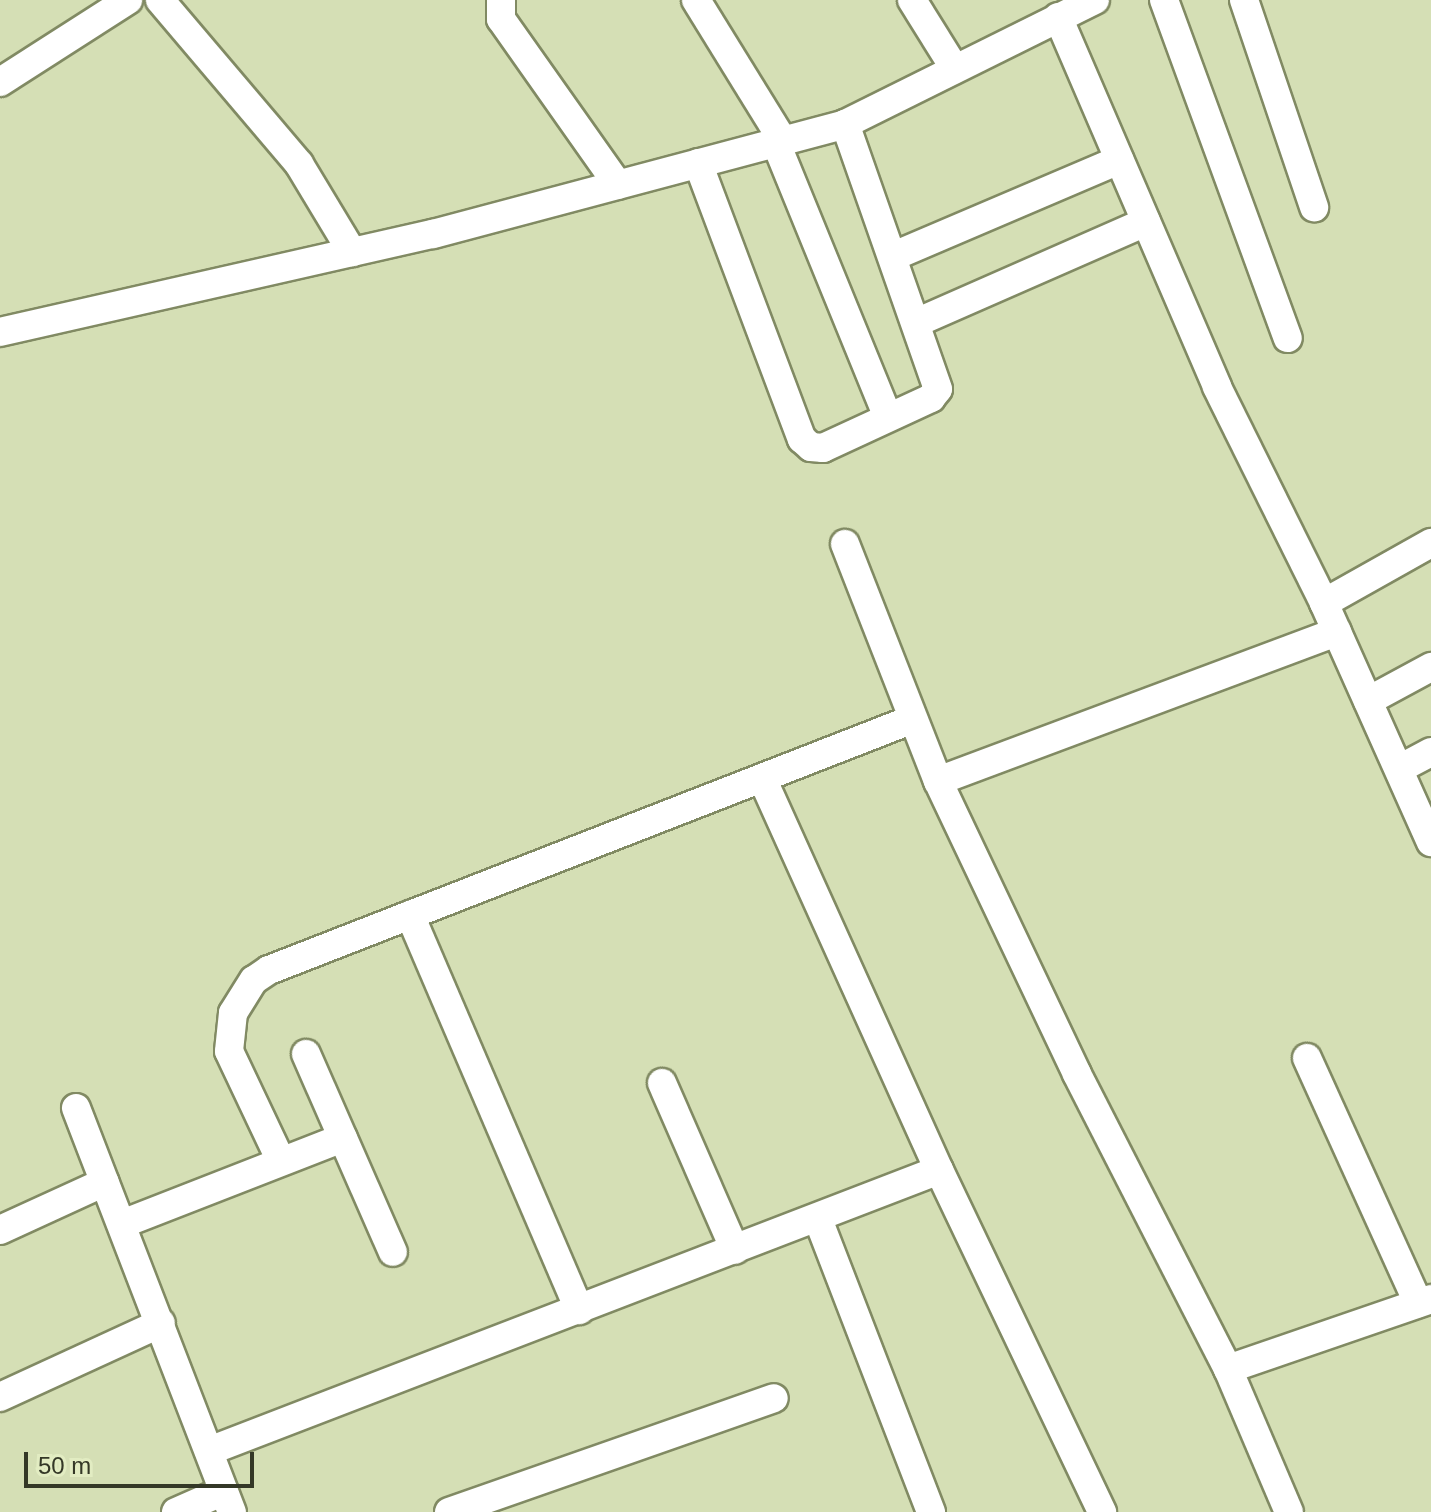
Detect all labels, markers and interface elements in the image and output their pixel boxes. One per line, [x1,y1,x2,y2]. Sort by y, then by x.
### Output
scale bar [28,1436,258,1486]
text: 50 m [38,1452,91,1479]

